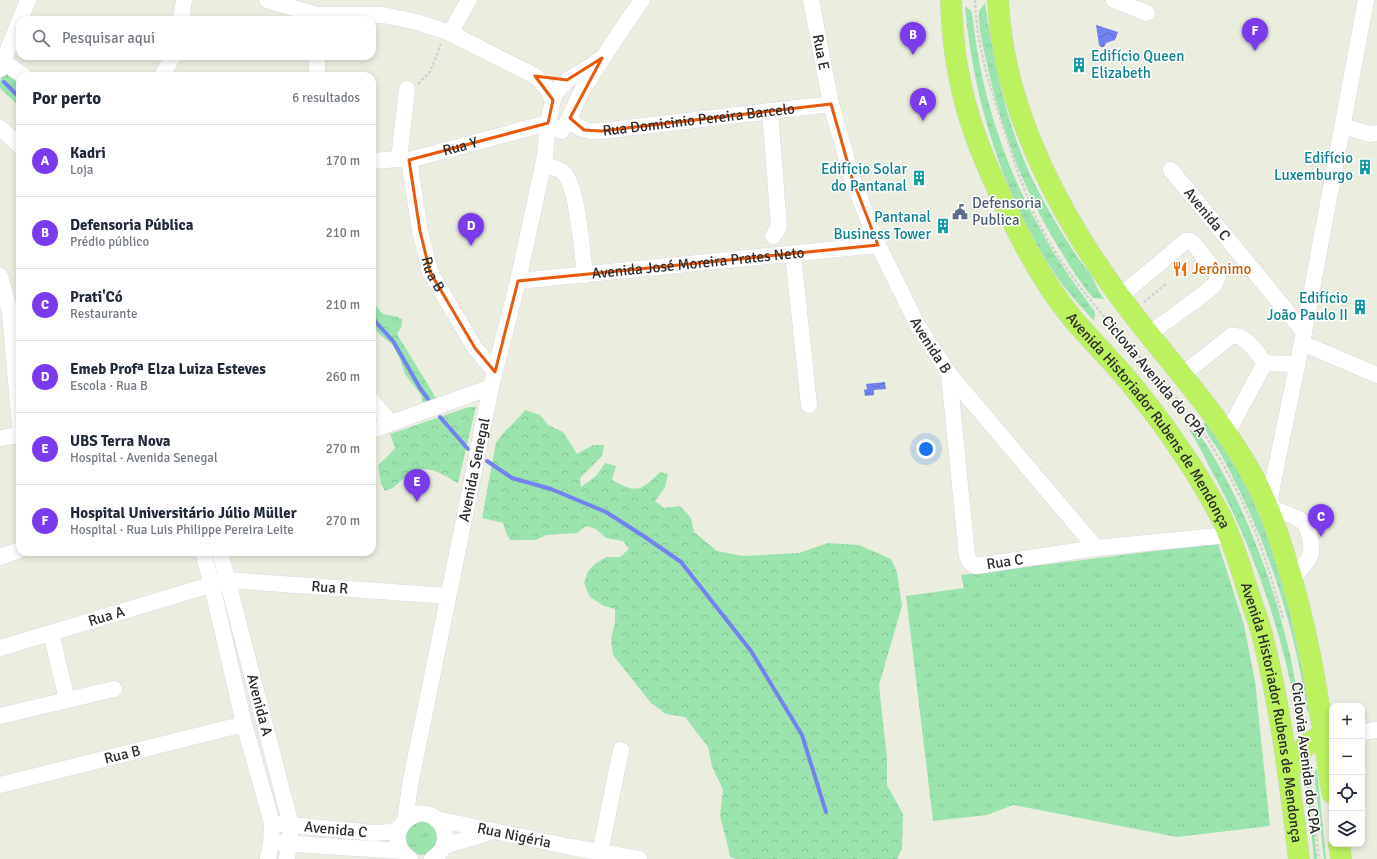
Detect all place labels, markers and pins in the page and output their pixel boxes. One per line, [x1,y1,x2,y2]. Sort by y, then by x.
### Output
pin: F [1242,18,1268,51]
pin: B [900,22,926,55]
place label: Edifício Queen Elizabeth [1091,47,1184,82]
building icon: Edifício Queen Elizabeth [1070,56,1088,74]
pin: A [910,88,936,121]
place label: Edifício Luxemburgo [1274,149,1353,184]
building icon: Edifício Luxemburgo [1356,158,1374,176]
place label: Edifício Solar do Pantanal [821,160,907,195]
building icon: Edifício Solar do Pantanal [910,169,928,187]
place label: Defensoria Publica [972,194,1042,229]
public building icon: Defensoria Publica [951,203,969,221]
place label: Pantanal Business Tower [834,208,931,243]
pin: D [458,213,484,246]
building icon: Pantanal Business Tower [934,217,952,235]
restaurant icon: Jerônimo [1171,260,1189,278]
place label: Jerônimo [1192,260,1251,278]
place label: Edifício João Paulo II [1267,289,1348,324]
building icon: Edifício João Paulo II [1351,298,1369,316]
pin: E [404,469,430,502]
pin: C [1308,504,1334,537]

